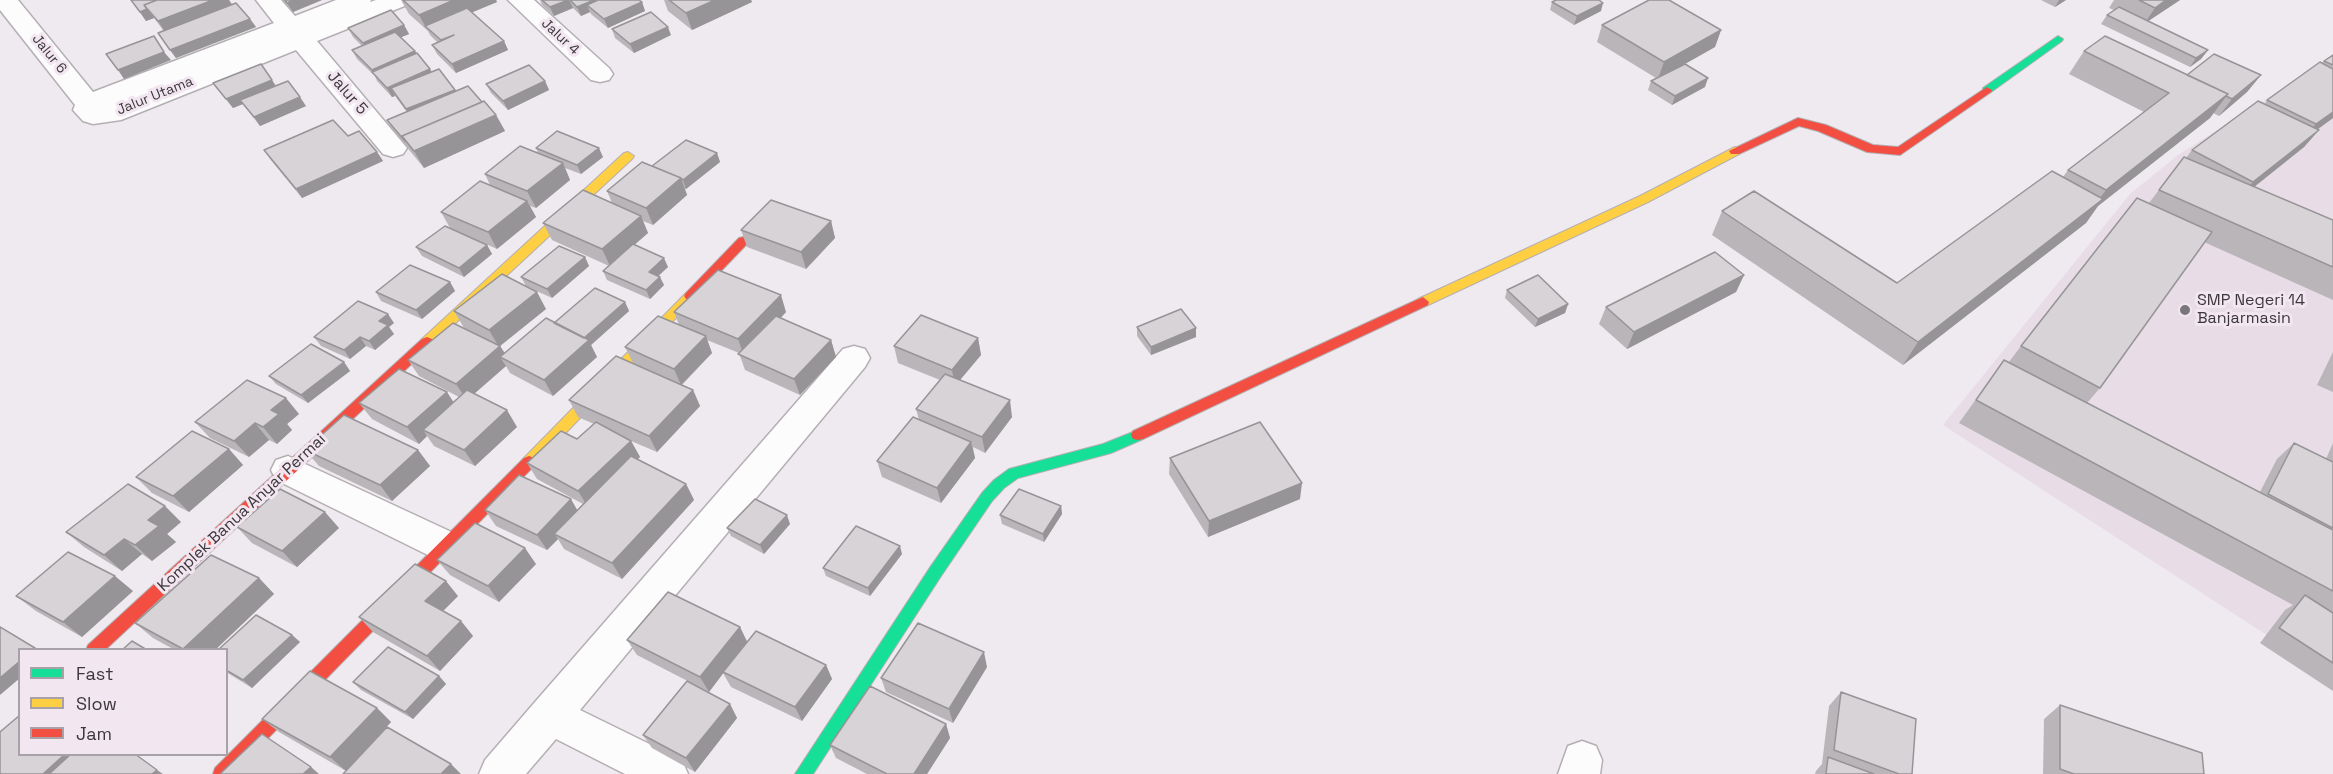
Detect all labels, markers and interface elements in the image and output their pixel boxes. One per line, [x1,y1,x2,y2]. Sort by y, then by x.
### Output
street label: Jalur 4 [538,15,582,59]
street label: Jalur 6 [28,31,70,77]
street label: Jalur 5 [323,67,371,119]
street label: Jalur Utama [114,73,196,119]
place label: SMP Negeri 14 Banjarmasin [2197,291,2305,329]
marker: SMP Negeri 14 Banjarmasin [2178,303,2192,317]
street label: Komplek Banua Anyar Permai [154,430,330,596]
legend [18,648,228,756]
text: Fast [76,662,113,685]
text: Slow [76,692,117,715]
text: Jam [76,722,112,745]

